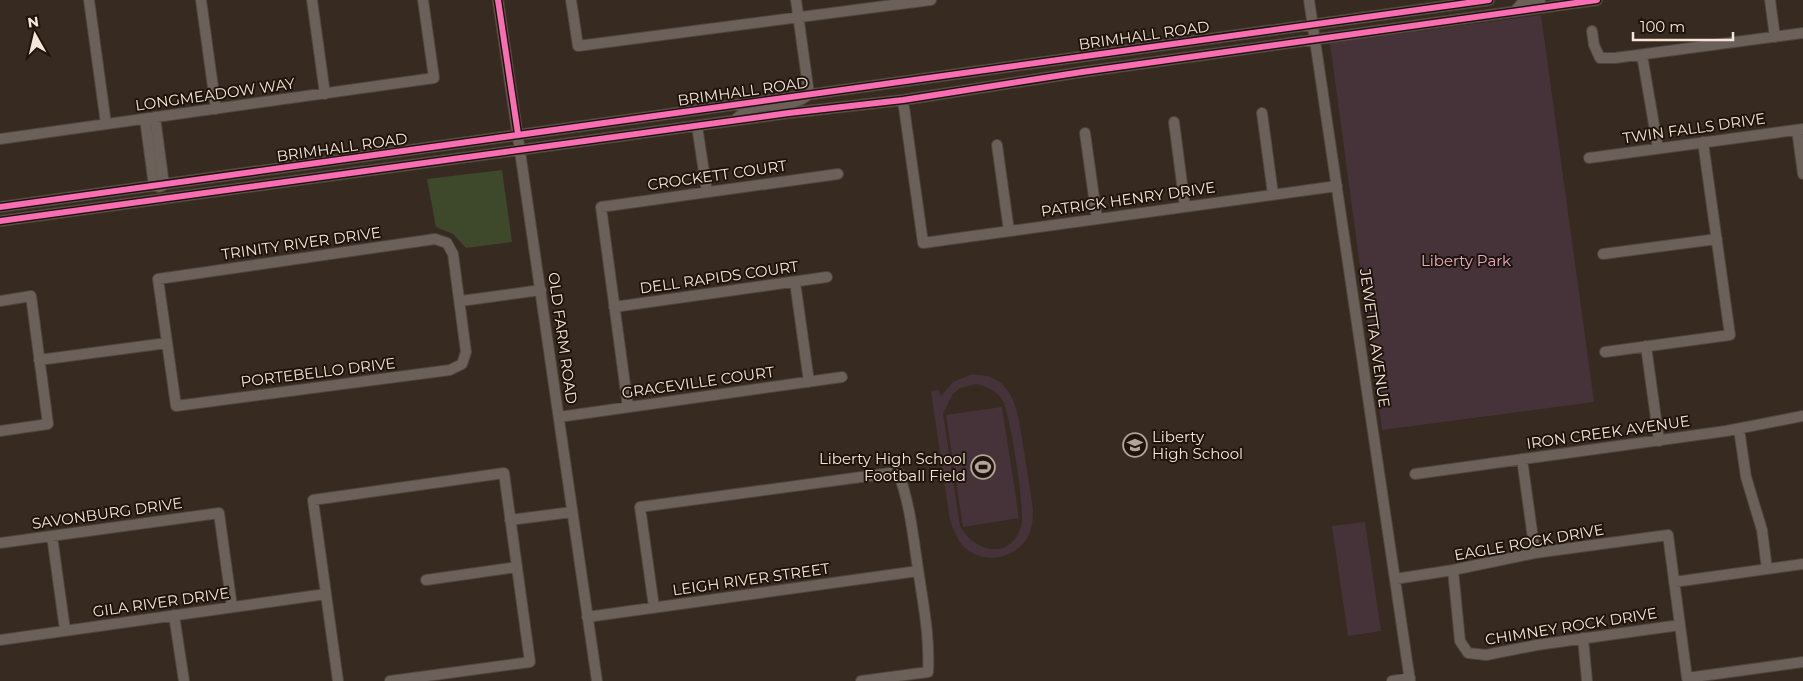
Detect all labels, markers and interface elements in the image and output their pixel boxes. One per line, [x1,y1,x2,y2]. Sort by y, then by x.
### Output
north arrow [10,10,60,60]
scale bar [1633,10,1733,42]
text: N [26,12,40,32]
street label: BRIMHALL ROAD [1077,16,1211,54]
text: 100 m [1640,17,1685,36]
street label: BRIMHALL ROAD [676,72,810,110]
street label: LONGMEADOW WAY [134,73,297,115]
street label: TWIN FALLS DRIVE [1621,109,1767,147]
street label: BRIMHALL ROAD [275,128,409,166]
street label: CROCKETT COURT [646,156,788,194]
street label: PATRICK HENRY DRIVE [1040,177,1216,221]
street label: TRINITY RIVER DRIVE [220,222,382,264]
park label: Liberty Park [1421,251,1511,270]
street label: DELL RAPIDS COURT [638,256,800,298]
street label: JEWETTA AVENUE [1356,266,1394,409]
street label: OLD FARM ROAD [544,271,582,405]
street label: PORTEBELLO DRIVE [240,353,396,391]
street label: GRACEVILLE COURT [620,362,776,402]
street label: IRON CREEK AVENUE [1525,411,1691,453]
place label: Liberty High School [1152,427,1243,463]
school or university icon: Liberty High School [1122,432,1148,458]
place label: Liberty High School Football Field [819,449,966,485]
sports icon: Liberty High School Football Field [970,454,996,480]
street label: SAVONBURG DRIVE [31,493,183,533]
street label: EAGLE ROCK DRIVE [1453,519,1605,565]
street label: LEIGH RIVER STREET [671,559,831,599]
street label: GILA RIVER DRIVE [92,583,230,621]
street label: CHIMNEY ROCK DRIVE [1484,603,1658,649]

